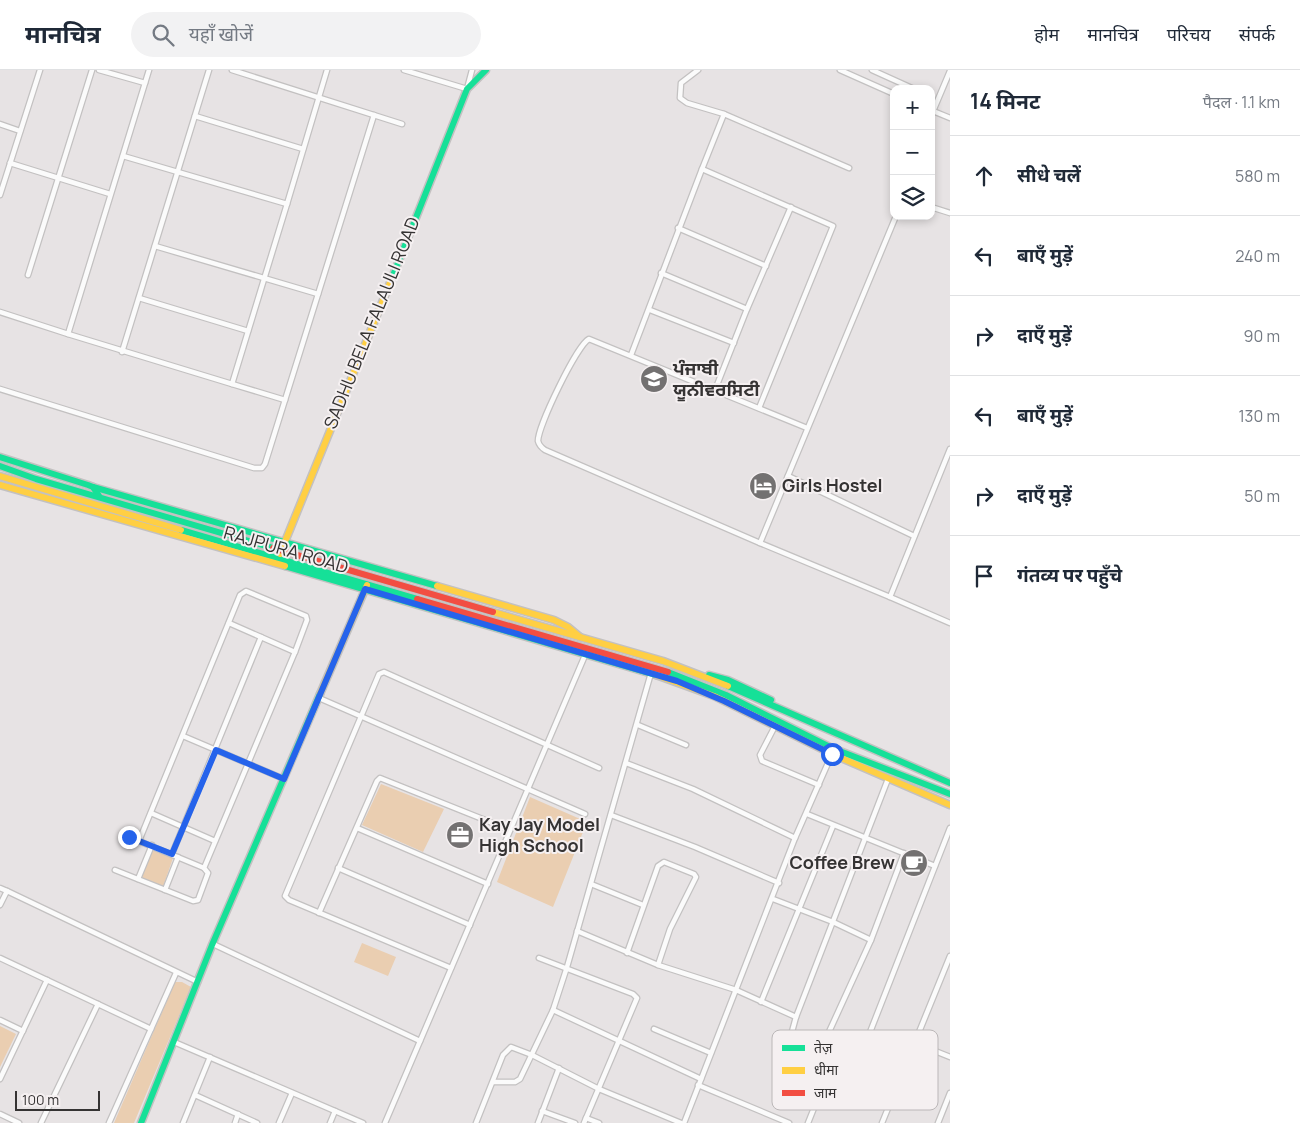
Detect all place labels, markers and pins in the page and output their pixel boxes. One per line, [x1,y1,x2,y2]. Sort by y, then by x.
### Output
place label: ਪੰਜਾਬੀ ਯੂਨੀਵਰਸਿਟੀ [672,356,760,402]
school or university icon: ਪੰਜਾਬੀ ਯੂਨੀਵਰਸਿਟੀ [639,364,669,394]
hotel icon: Girls Hostel [748,471,778,501]
place label: Girls Hostel [782,473,883,497]
place label: Kay Jay Model High School [479,812,600,857]
office icon: Kay Jay Model High School [445,820,475,850]
cafe icon: Coffee Brew [899,848,929,878]
place label: Coffee Brew [790,850,896,874]

